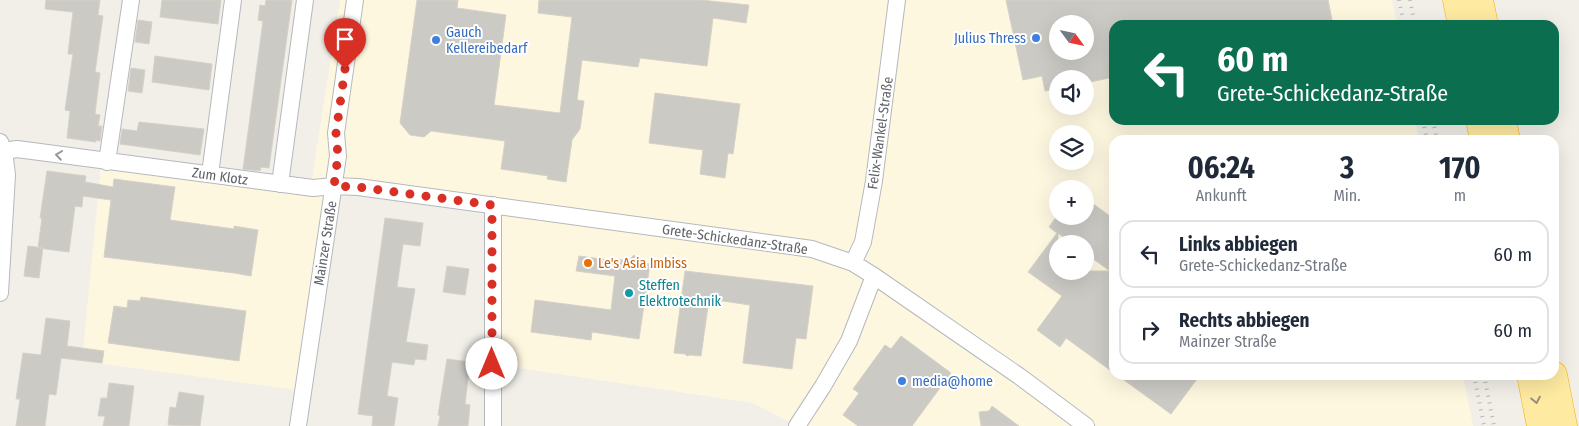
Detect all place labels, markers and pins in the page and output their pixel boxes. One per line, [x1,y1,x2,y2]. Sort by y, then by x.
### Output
pin [324,18,366,69]
place label: Gauch Kellereibedarf [446,24,529,57]
place label: Julius Thress [954,30,1026,47]
marker: Julius Thress [1030,32,1042,44]
marker: Gauch Kellereibedarf [430,34,442,46]
place label: Le's Asia Imbiss [598,255,687,272]
marker: Le's Asia Imbiss [582,257,594,269]
place label: Steffen Elektrotechnik [639,277,722,310]
marker: Steffen Elektrotechnik [623,287,635,299]
place label: media@home [912,373,993,390]
marker: media@home [896,375,908,387]

